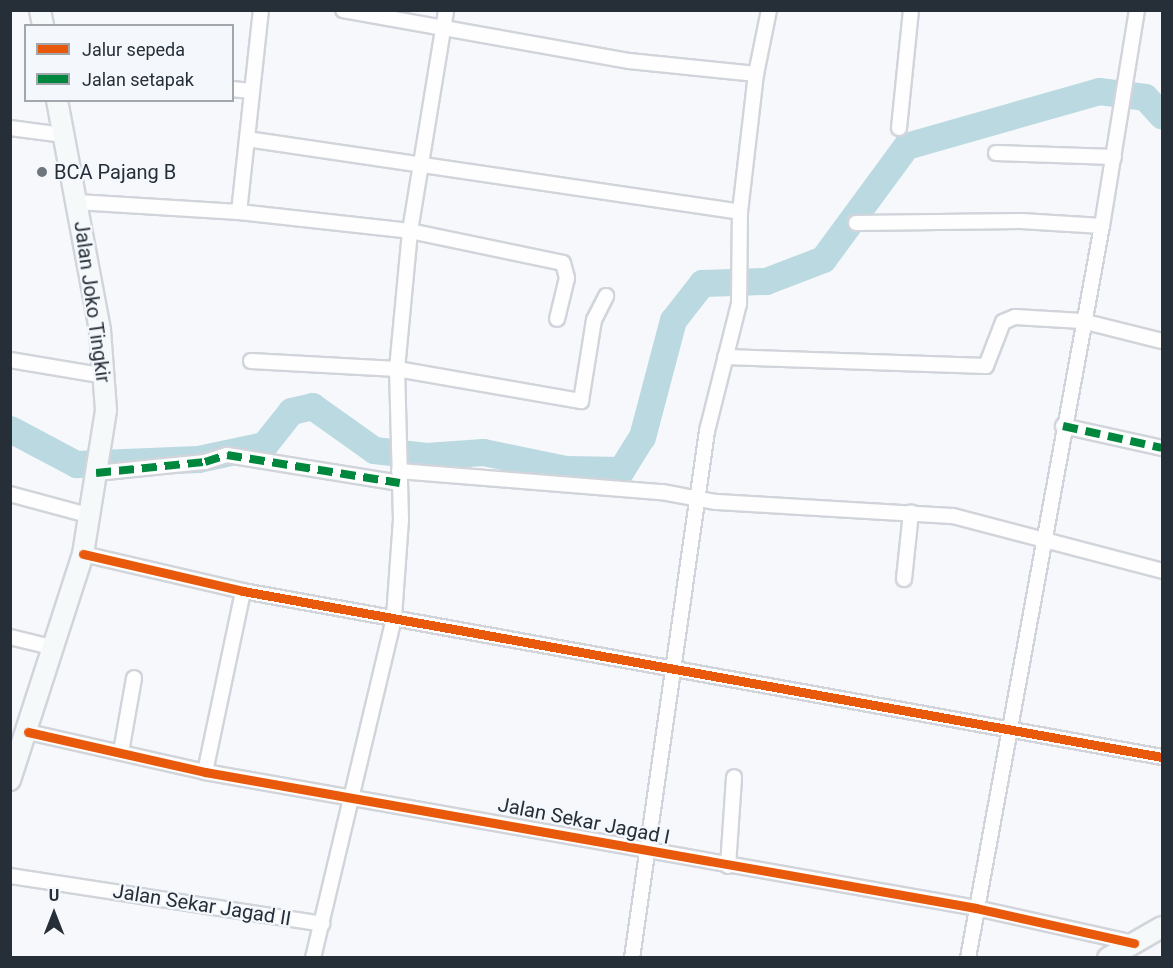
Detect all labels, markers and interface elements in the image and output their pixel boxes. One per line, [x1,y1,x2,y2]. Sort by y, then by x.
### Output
legend [24,24,234,102]
text: Jalur sepeda [82,39,185,60]
text: Jalan setapak [82,69,194,90]
place label: BCA Pajang B [54,160,176,184]
marker: BCA Pajang B [35,165,49,179]
street label: Jalan Joko Tingkir [69,219,115,385]
street label: Jalan Sekar Jagad I [496,793,672,849]
street label: Jalan Sekar Jagad II [111,879,293,931]
north arrow [24,884,84,944]
text: U [49,886,59,905]

